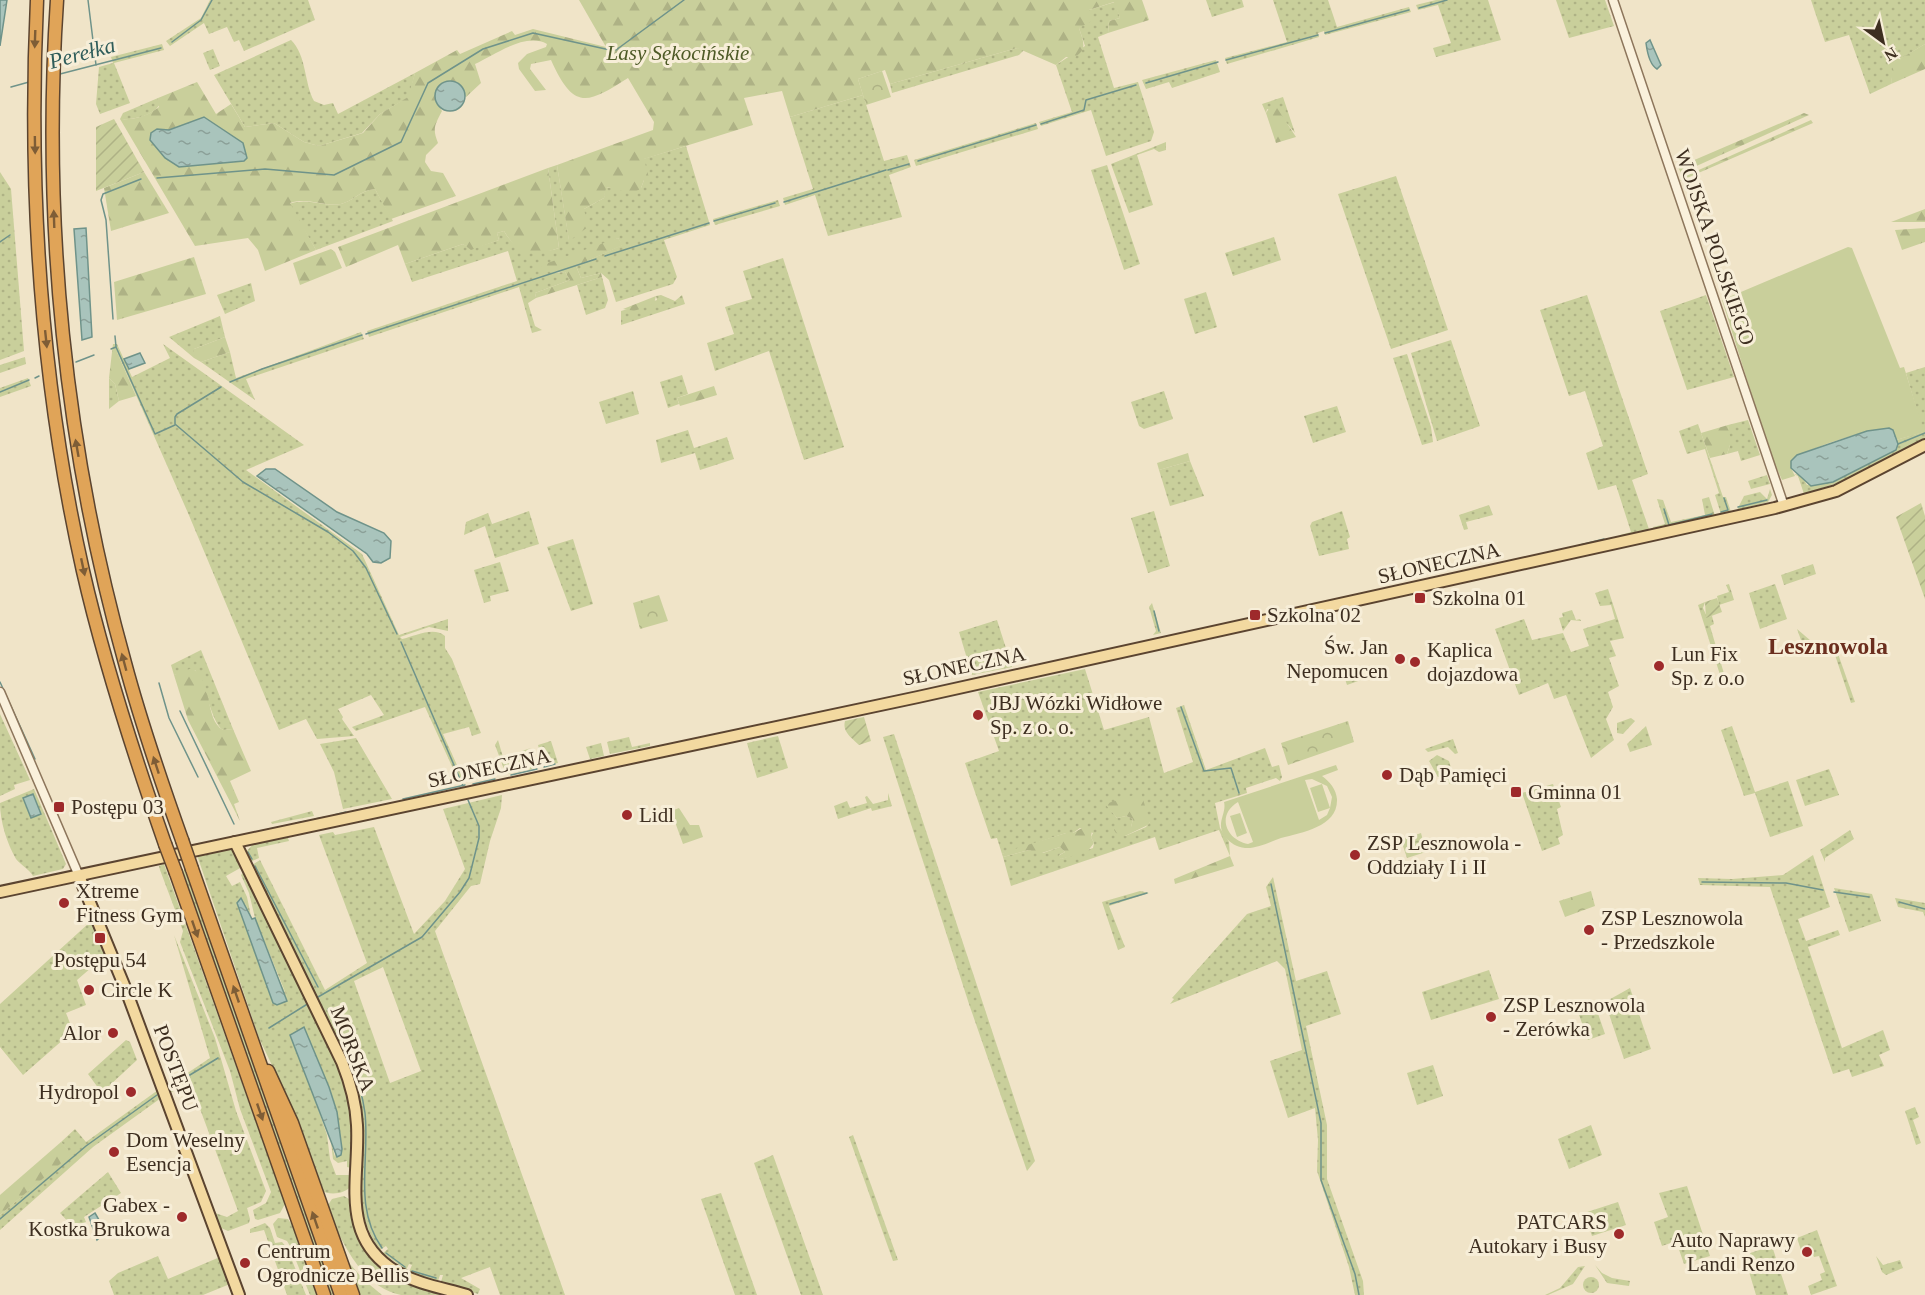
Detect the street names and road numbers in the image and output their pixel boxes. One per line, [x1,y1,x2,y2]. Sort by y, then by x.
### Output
street label: WOJSKA POLSKIEGO [1670,146,1760,348]
street label: SŁONECZNA [1375,537,1503,589]
street label: SŁONECZNA [900,641,1028,691]
street label: SŁONECZNA [425,743,553,793]
street label: MORSKA [326,1003,381,1096]
street label: POSTĘPU [148,1021,204,1115]

